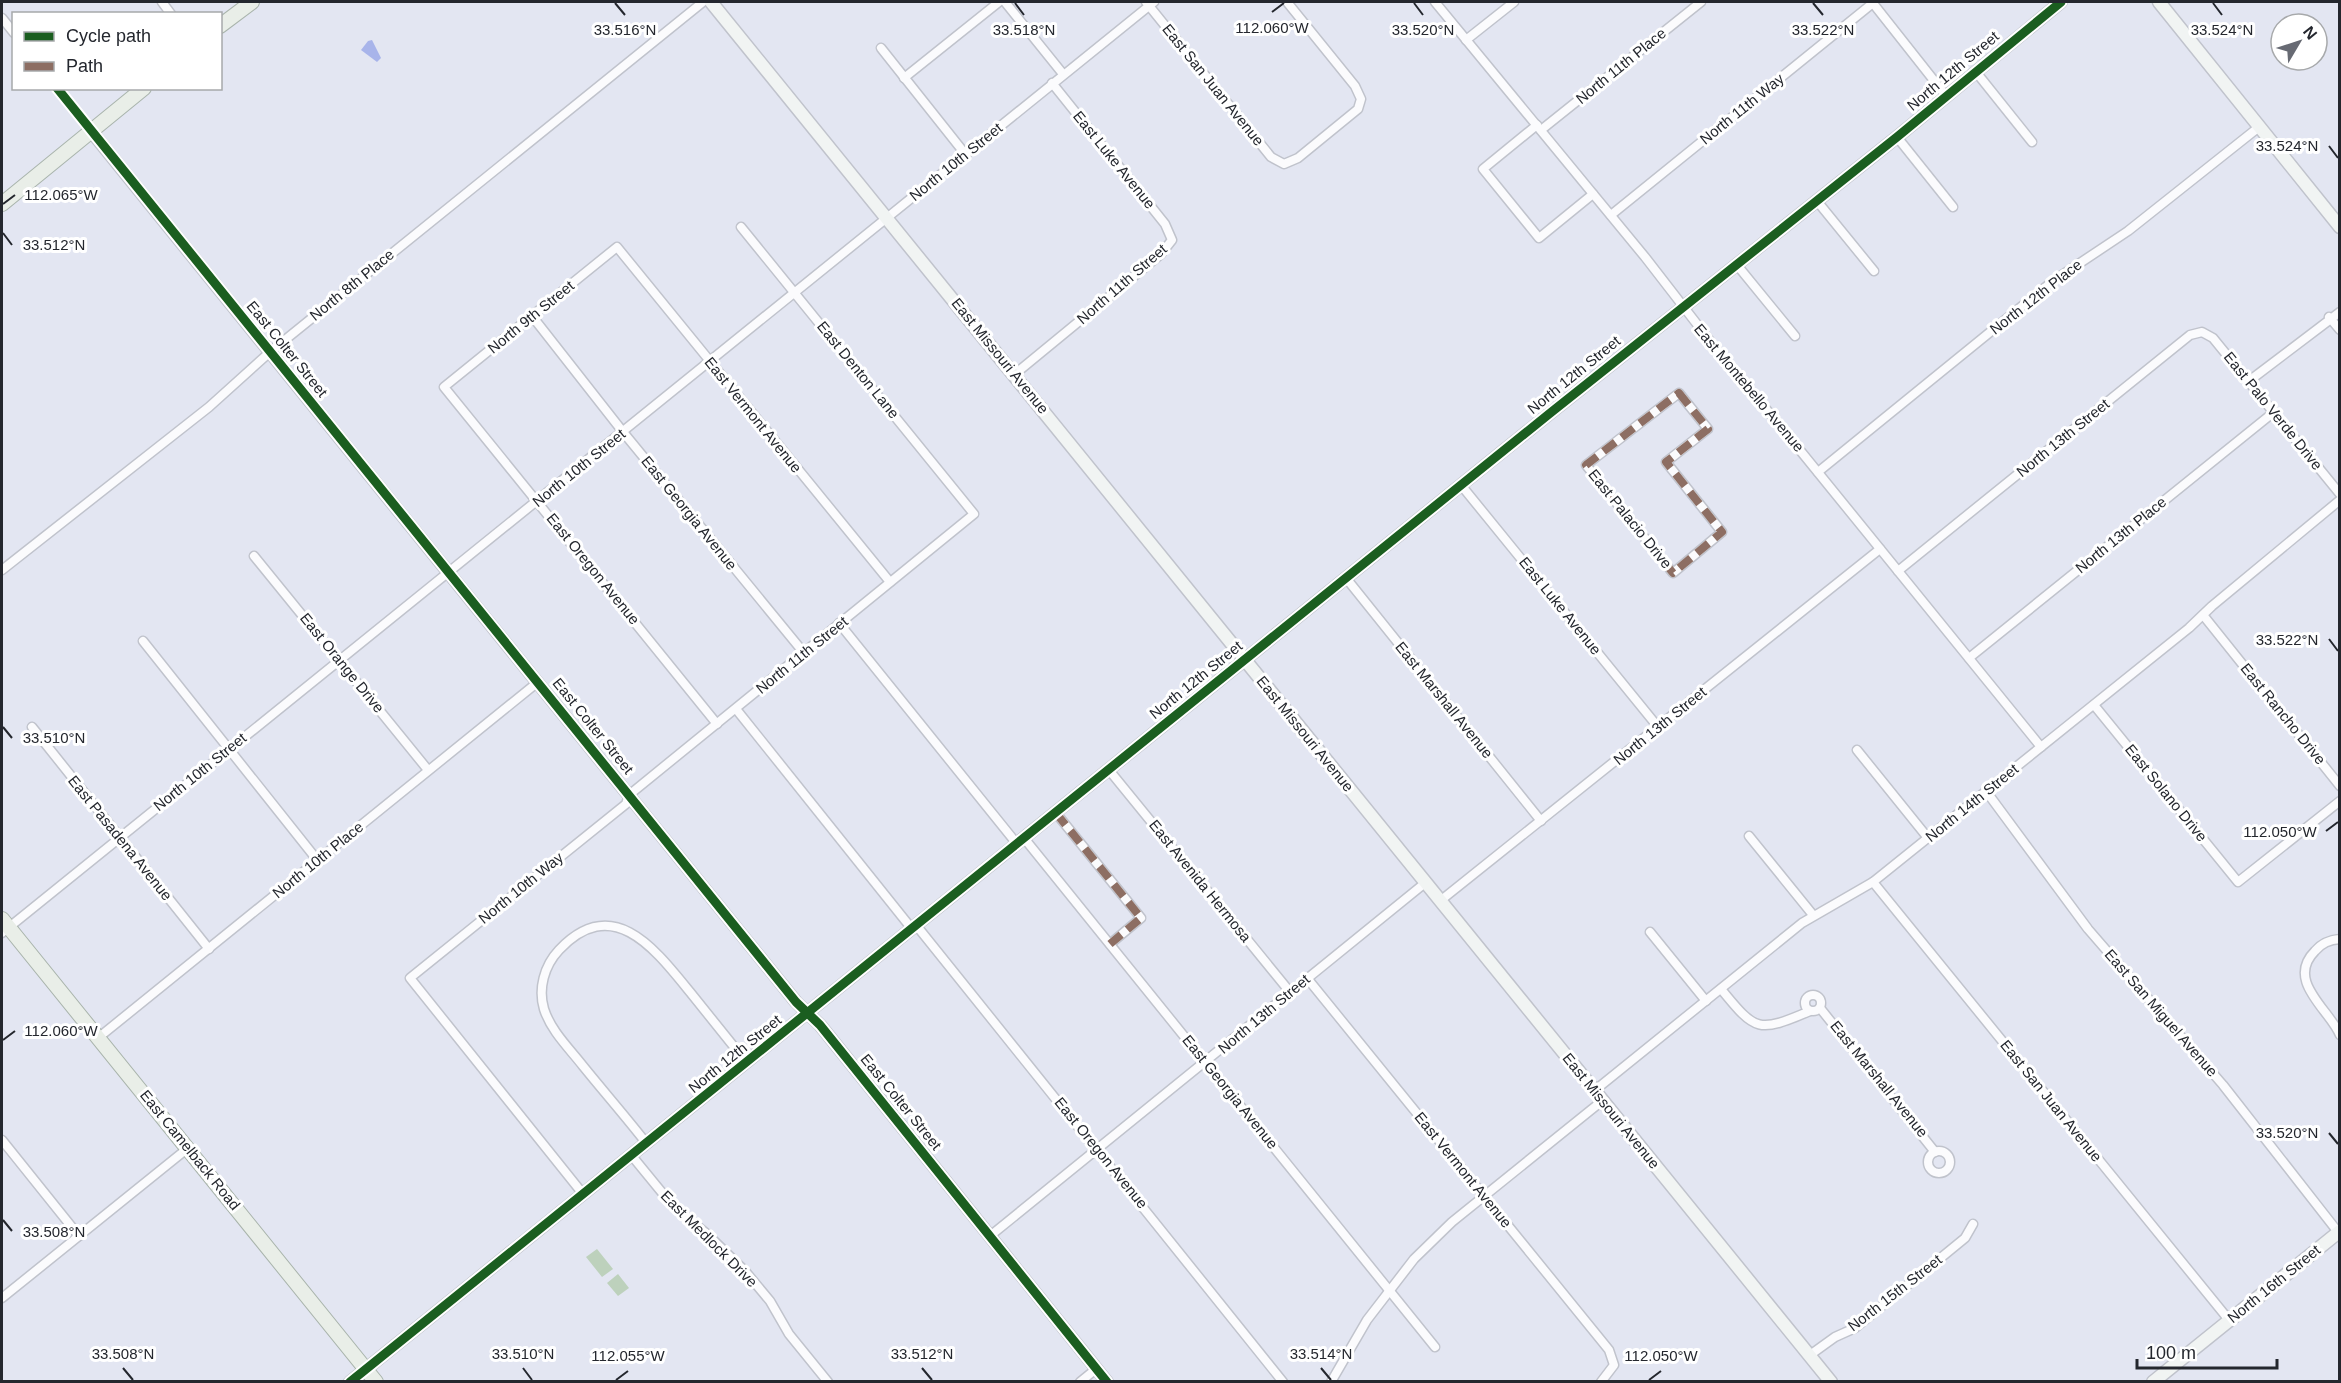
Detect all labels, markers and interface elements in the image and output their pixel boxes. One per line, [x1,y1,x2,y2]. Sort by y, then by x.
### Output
legend [12,12,222,90]
north arrow [2269,12,2329,72]
text: 112.060°W [1235,19,1309,36]
street label: East San Juan Avenue [1159,20,1268,149]
text: 33.516°N [594,21,656,38]
text: 33.518°N [993,21,1055,38]
text: 33.520°N [1392,21,1454,38]
text: 33.522°N [1792,21,1854,38]
text: 33.524°N [2191,21,2253,38]
text: N [2300,23,2321,43]
street label: North 11th Place [1572,24,1669,107]
text: Cycle path [66,26,151,46]
street label: North 12th Street [1903,27,2003,114]
text: Path [66,56,103,76]
street label: North 11th Way [1696,69,1787,147]
street label: East Luke Avenue [1070,107,1159,212]
street label: North 10th Street [906,119,1006,204]
text: 33.524°N [2256,137,2318,154]
text: 112.065°W [24,186,98,203]
text: 33.512°N [23,236,85,253]
street label: North 11th Street [1073,240,1171,327]
street label: North 8th Place [306,245,397,324]
street label: North 12th Place [1986,256,2085,338]
street label: North 9th Street [484,276,578,357]
street label: East Missouri Avenue [948,294,1052,417]
street label: East Colter Street [244,297,332,401]
street label: East Denton Lane [814,318,903,422]
street label: East Montebello Avenue [1691,320,1808,455]
street label: North 12th Street [1524,332,1624,417]
street label: East Palo Verde Drive [2221,348,2326,473]
street label: East Vermont Avenue [701,353,805,476]
street label: North 13th Street [2013,395,2113,480]
street label: North 10th Street [529,425,629,510]
street label: East Georgia Avenue [638,452,741,573]
street label: East Palacio Drive [1585,466,1676,572]
street label: North 13th Place [2072,493,2169,576]
street label: East Oregon Avenue [543,510,643,628]
street label: East Luke Avenue [1516,553,1605,658]
street label: East Orange Drive [297,609,388,716]
street label: North 11th Street [752,612,852,697]
text: 33.522°N [2256,631,2318,648]
street label: North 12th Street [1146,637,1246,722]
street label: East Marshall Avenue [1392,638,1497,761]
street label: East Rancho Drive [2237,660,2329,768]
street label: East Missouri Avenue [1253,672,1357,795]
street label: East Colter Street [550,674,638,778]
street label: North 13th Street [1610,683,1710,768]
text: 33.510°N [23,729,85,746]
street label: North 10th Street [150,729,250,814]
street label: East Solano Drive [2122,741,2211,845]
street label: North 14th Street [1922,760,2022,845]
street label: East Pasadena Avenue [65,772,176,904]
street label: East Avenida Hermosa [1146,816,1255,946]
street label: North 10th Place [269,818,366,901]
text: 112.050°W [2243,823,2317,840]
street label: North 10th Way [475,848,567,927]
street label: East San Miguel Avenue [2101,946,2221,1080]
street label: North 13th Street [1214,970,1314,1057]
street label: North 12th Street [685,1011,785,1096]
street label: East Marshall Avenue [1827,1017,1932,1140]
text: 112.060°W [24,1022,98,1039]
street label: East Georgia Avenue [1179,1031,1282,1152]
street label: East San Juan Avenue [1997,1036,2106,1165]
street label: East Missouri Avenue [1559,1049,1663,1172]
street label: East Colter Street [858,1050,946,1154]
street label: East Camelback Road [137,1086,244,1213]
street label: East Oregon Avenue [1051,1094,1151,1212]
street label: East Vermont Avenue [1411,1108,1515,1231]
text: 33.520°N [2256,1124,2318,1141]
street label: East Medlock Drive [658,1187,761,1290]
text: 33.508°N [23,1223,85,1240]
street label: North 16th Street [2224,1241,2324,1326]
street label: North 15th Street [1844,1250,1946,1334]
scale bar [2137,1332,2276,1370]
text: 100 m [2146,1343,2196,1363]
text: 33.508°N [92,1345,154,1362]
text: 33.510°N [492,1345,554,1362]
text: 33.512°N [891,1345,953,1362]
text: 33.514°N [1290,1345,1352,1362]
text: 112.055°W [591,1347,665,1364]
text: 112.050°W [1624,1347,1698,1364]

